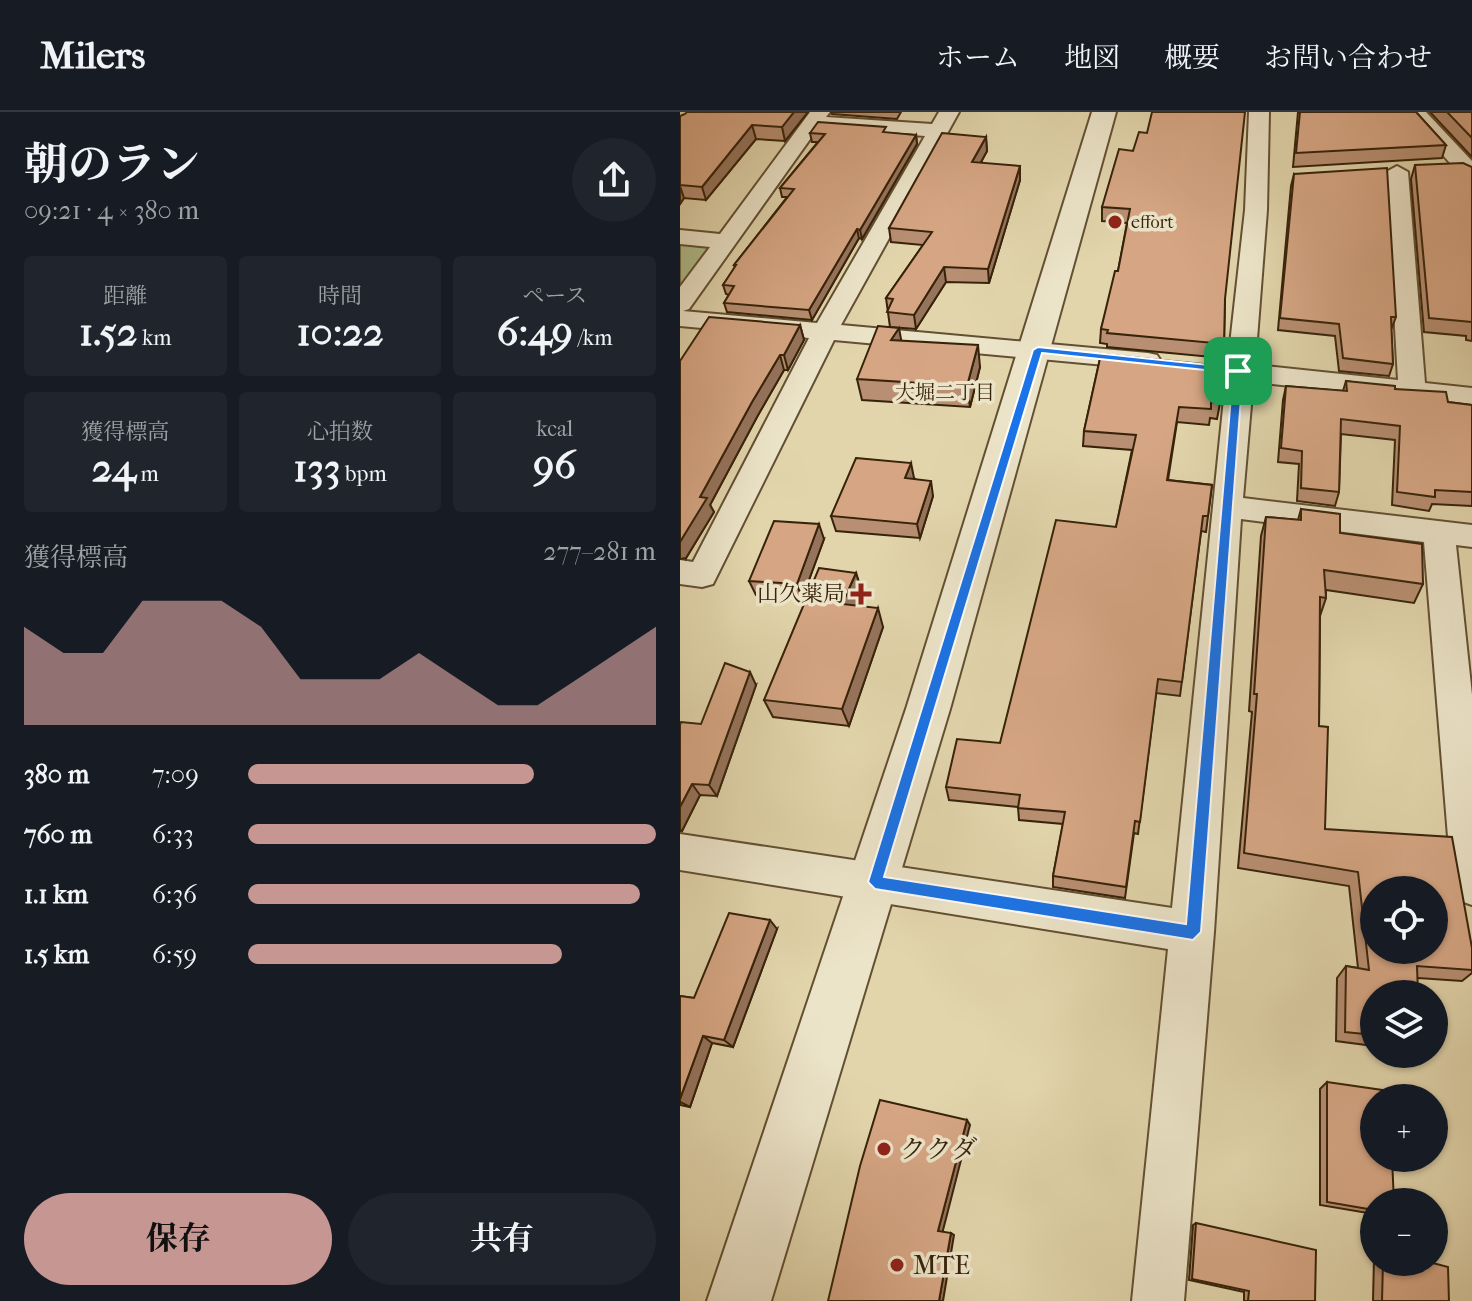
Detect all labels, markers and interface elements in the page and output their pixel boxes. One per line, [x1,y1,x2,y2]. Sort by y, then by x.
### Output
text: Milers [40,33,145,78]
text: ホーム [936,41,1020,74]
text: 地図 [1064,41,1120,74]
text: 概要 [1164,41,1220,74]
text: お問い合わせ [1264,41,1432,74]
button: share [572,138,656,222]
text: 朝のラン [24,139,200,190]
text: 09:21 · 4 × 380 m [24,195,199,226]
place label: effort [1131,212,1174,233]
marker: effort [1106,213,1124,231]
text: 距離 [103,283,147,309]
text: 時間 [318,283,362,309]
text: ペース [522,283,587,309]
text: 1.52 [79,309,137,355]
text: 10:22 [297,309,383,355]
text: 6:49 [497,309,573,355]
text: km [137,325,172,351]
text: /km [573,325,612,351]
pin [1204,337,1272,405]
icon: arrive [1216,349,1260,393]
district label: 大堀二丁目 [895,381,995,404]
text: kcal [536,416,573,442]
text: 獲得標高 [81,419,169,445]
text: 心拍数 [307,419,373,445]
text: 96 [533,442,576,488]
text: 24 [92,445,136,491]
text: 133 [293,445,340,491]
text: m [136,461,159,487]
text: bpm [340,461,387,487]
text: 277–281 m [543,536,656,567]
text: 獲得標高 [24,542,128,573]
place label: 山久薬局 [757,581,845,607]
marker: 山久薬局 [852,585,870,603]
text: 380 m [24,759,89,790]
text: 7:09 [152,759,199,790]
text: 760 m [24,819,92,850]
text: 6:33 [152,819,194,850]
map controls [1360,876,1448,1276]
button: locate [1360,876,1448,964]
text: 1.1 km [24,879,88,910]
text: 6:36 [152,879,197,910]
text: 1.5 km [24,939,89,970]
text: 6:59 [152,939,197,970]
button: layers [1360,980,1448,1068]
button: + [1360,1084,1448,1172]
place label: ククダ [900,1134,977,1165]
marker: ククダ [875,1140,893,1158]
button: − [1360,1188,1448,1276]
button: 保存 [24,1193,332,1285]
button: 共有 [348,1193,656,1285]
place label: MTE [913,1250,970,1281]
marker: MTE [888,1256,906,1274]

